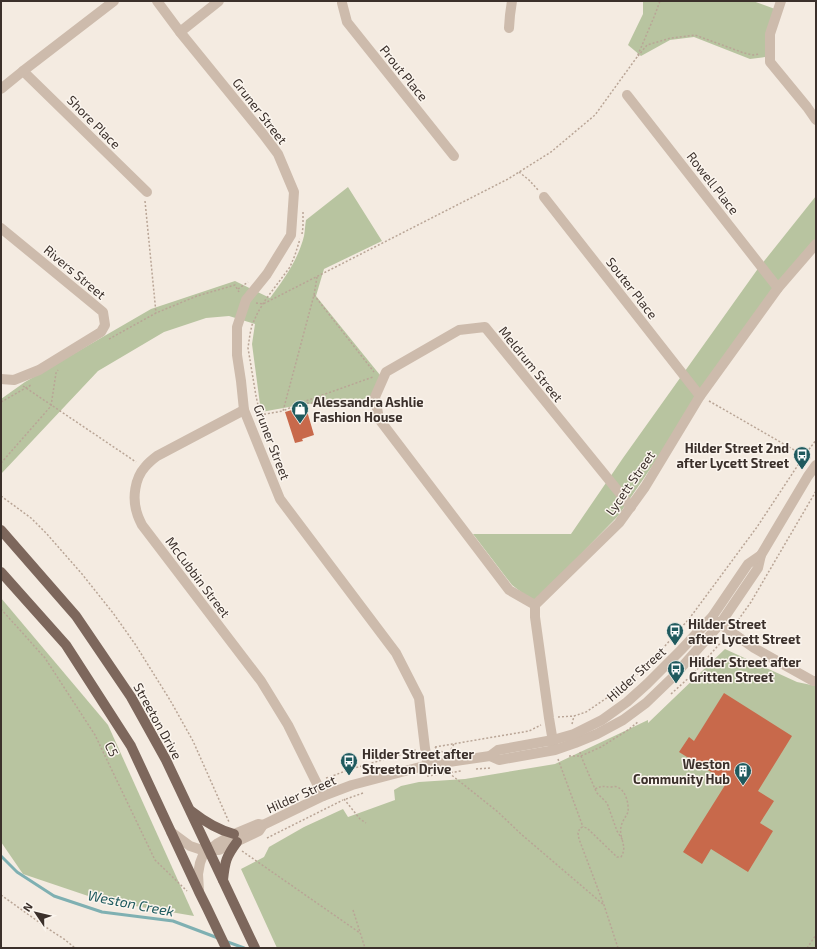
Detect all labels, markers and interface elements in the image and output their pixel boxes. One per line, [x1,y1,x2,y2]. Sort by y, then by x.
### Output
street label: Prout Place [377,42,431,104]
street label: Gruner Street [229,75,291,147]
street label: Shore Place [64,92,124,152]
street label: Rowell Place [684,148,742,218]
street label: Rivers Street [41,241,109,303]
street label: Souter Place [603,254,661,322]
street label: Meldrum Street [496,323,566,405]
place label: Alessandra Ashlie Fashion House [313,394,424,425]
shop icon: Alessandra Ashlie Fashion House [290,399,310,424]
street label: Gruner Street [250,402,294,482]
place label: Hilder Street 2nd after Lycett Street [676,440,790,471]
bus stop icon: Hilder Street 2nd after Lycett Street [792,445,812,470]
street label: Lycett Street [602,448,658,518]
street label: McCubbin Street [162,533,234,621]
place label: Hilder Street after Lycett Street [688,616,801,647]
bus stop icon: Hilder Street after Lycett Street [665,621,685,646]
street label: Hilder Street [603,643,669,705]
place label: Hilder Street after Gritten Street [689,654,802,685]
bus stop icon: Hilder Street after Gritten Street [666,659,686,684]
street label: Streeton Drive [130,680,186,762]
street label: C5 [102,739,122,759]
place label: Hilder Street after Streeton Drive [362,746,475,777]
bus stop icon: Hilder Street after Streeton Drive [339,751,359,776]
place label: Weston Community Hub [633,756,730,787]
building icon: Weston Community Hub [733,761,753,786]
street label: Hilder Street [264,772,338,816]
water label: Weston Creek [86,886,176,920]
north arrow [16,893,56,933]
text: N [20,900,35,914]

